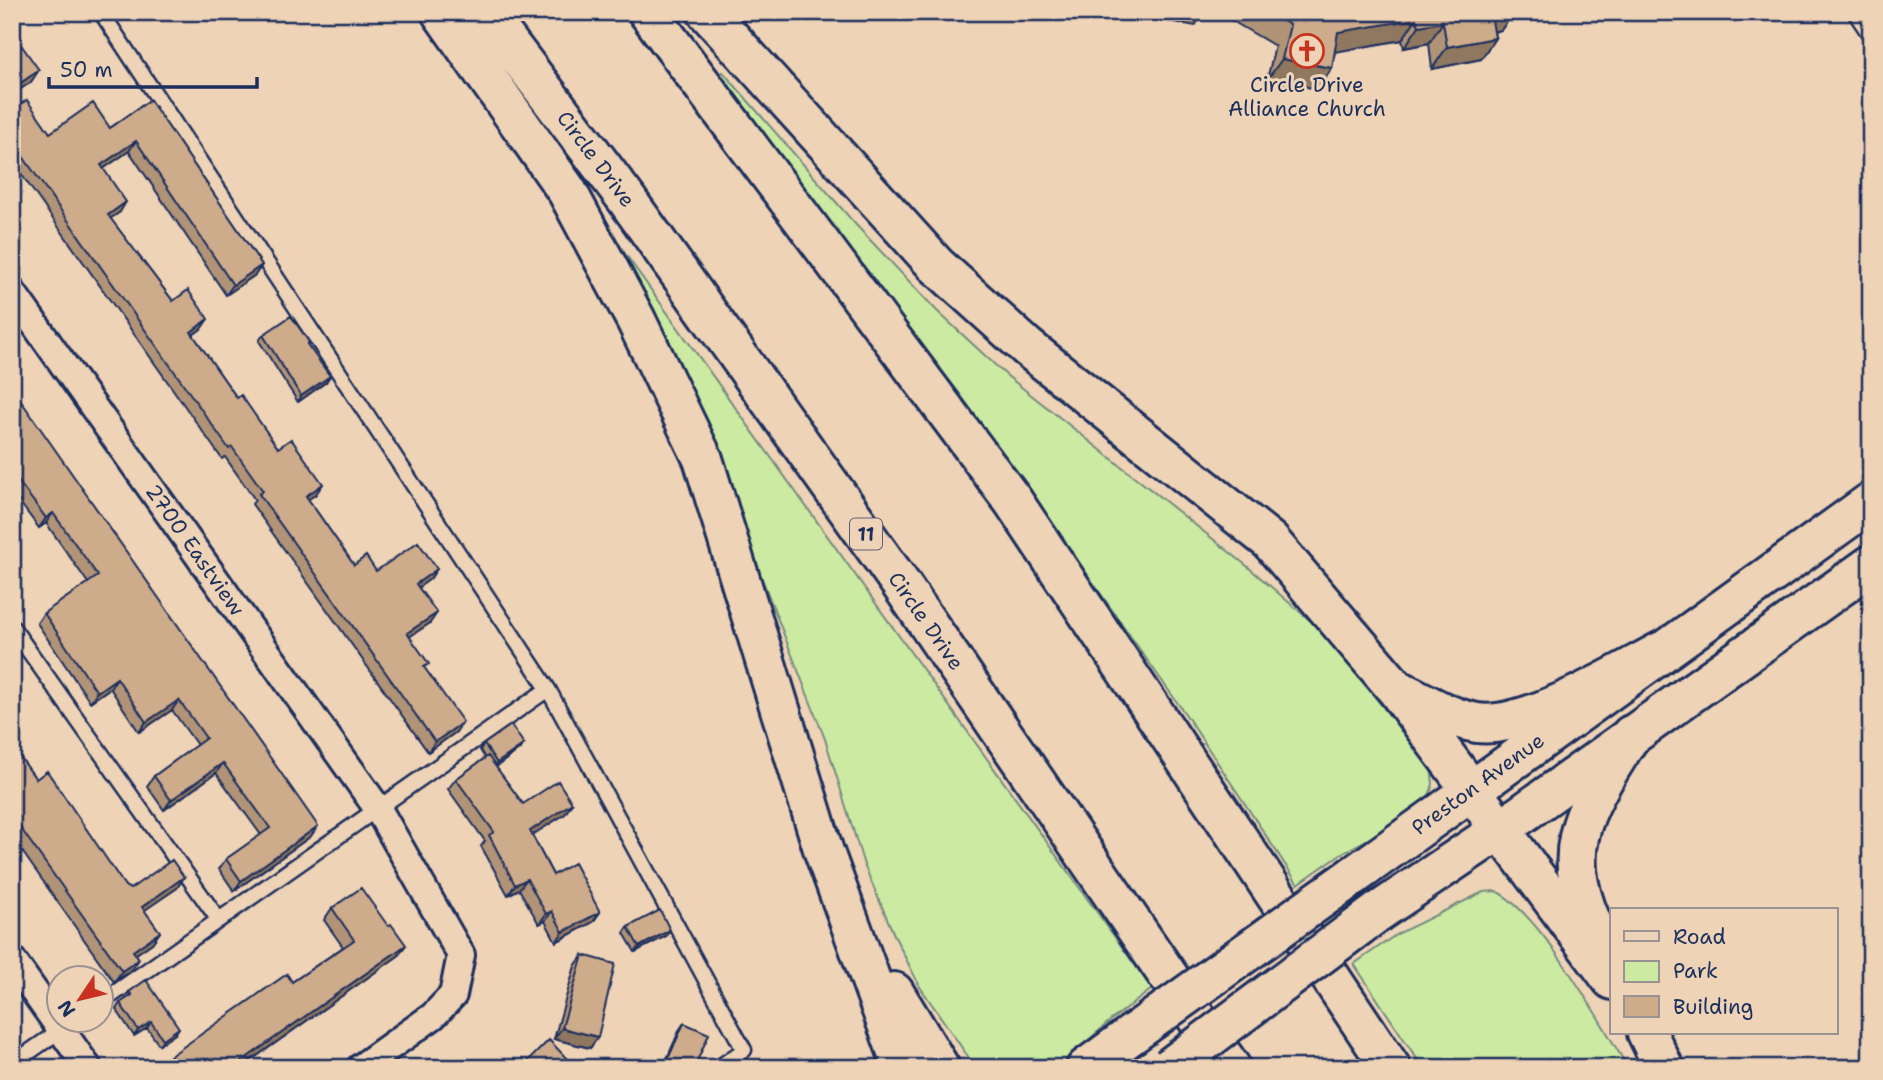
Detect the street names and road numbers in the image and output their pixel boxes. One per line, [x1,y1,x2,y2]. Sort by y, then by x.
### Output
street label: Circle Drive [551,105,641,213]
street label: 2700 Eastview [139,478,251,622]
road number: 11 [850,519,882,550]
street label: Circle Drive [882,566,970,676]
street label: Preston Avenue [1406,726,1550,842]

